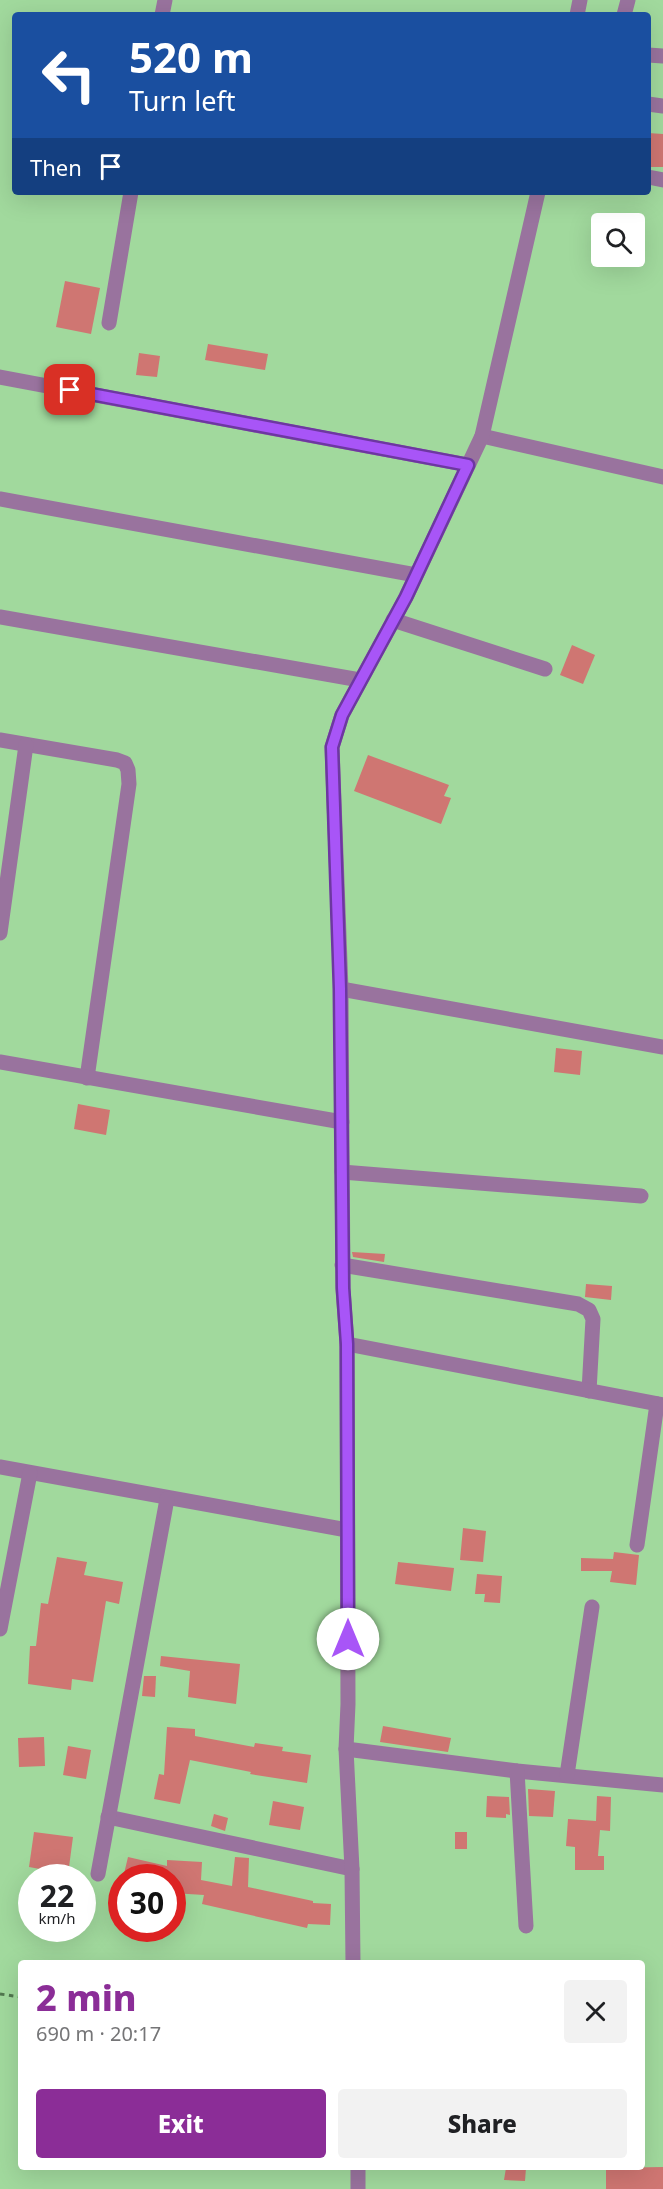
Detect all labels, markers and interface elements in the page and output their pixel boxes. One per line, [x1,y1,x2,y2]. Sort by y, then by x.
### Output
text: 520 m [129,28,253,85]
icon: left [30,36,108,114]
text: Turn left [129,82,235,119]
icon: arrive [94,150,127,183]
text: Then [30,152,82,182]
map controls [591,213,645,267]
button: search [591,213,645,267]
pin [44,364,95,415]
icon: arrive [53,373,86,406]
position arrow [316,1607,380,1671]
speed limit sign: 30 [108,1864,186,1942]
text: 22 [40,1875,74,1916]
text: km/h [39,1908,75,1928]
text: 2 min [36,1973,137,2022]
button: close [564,1980,627,2043]
text: 690 m · 20:17 [36,2020,161,2047]
button: Exit [36,2089,326,2158]
button: Share [338,2089,627,2158]

